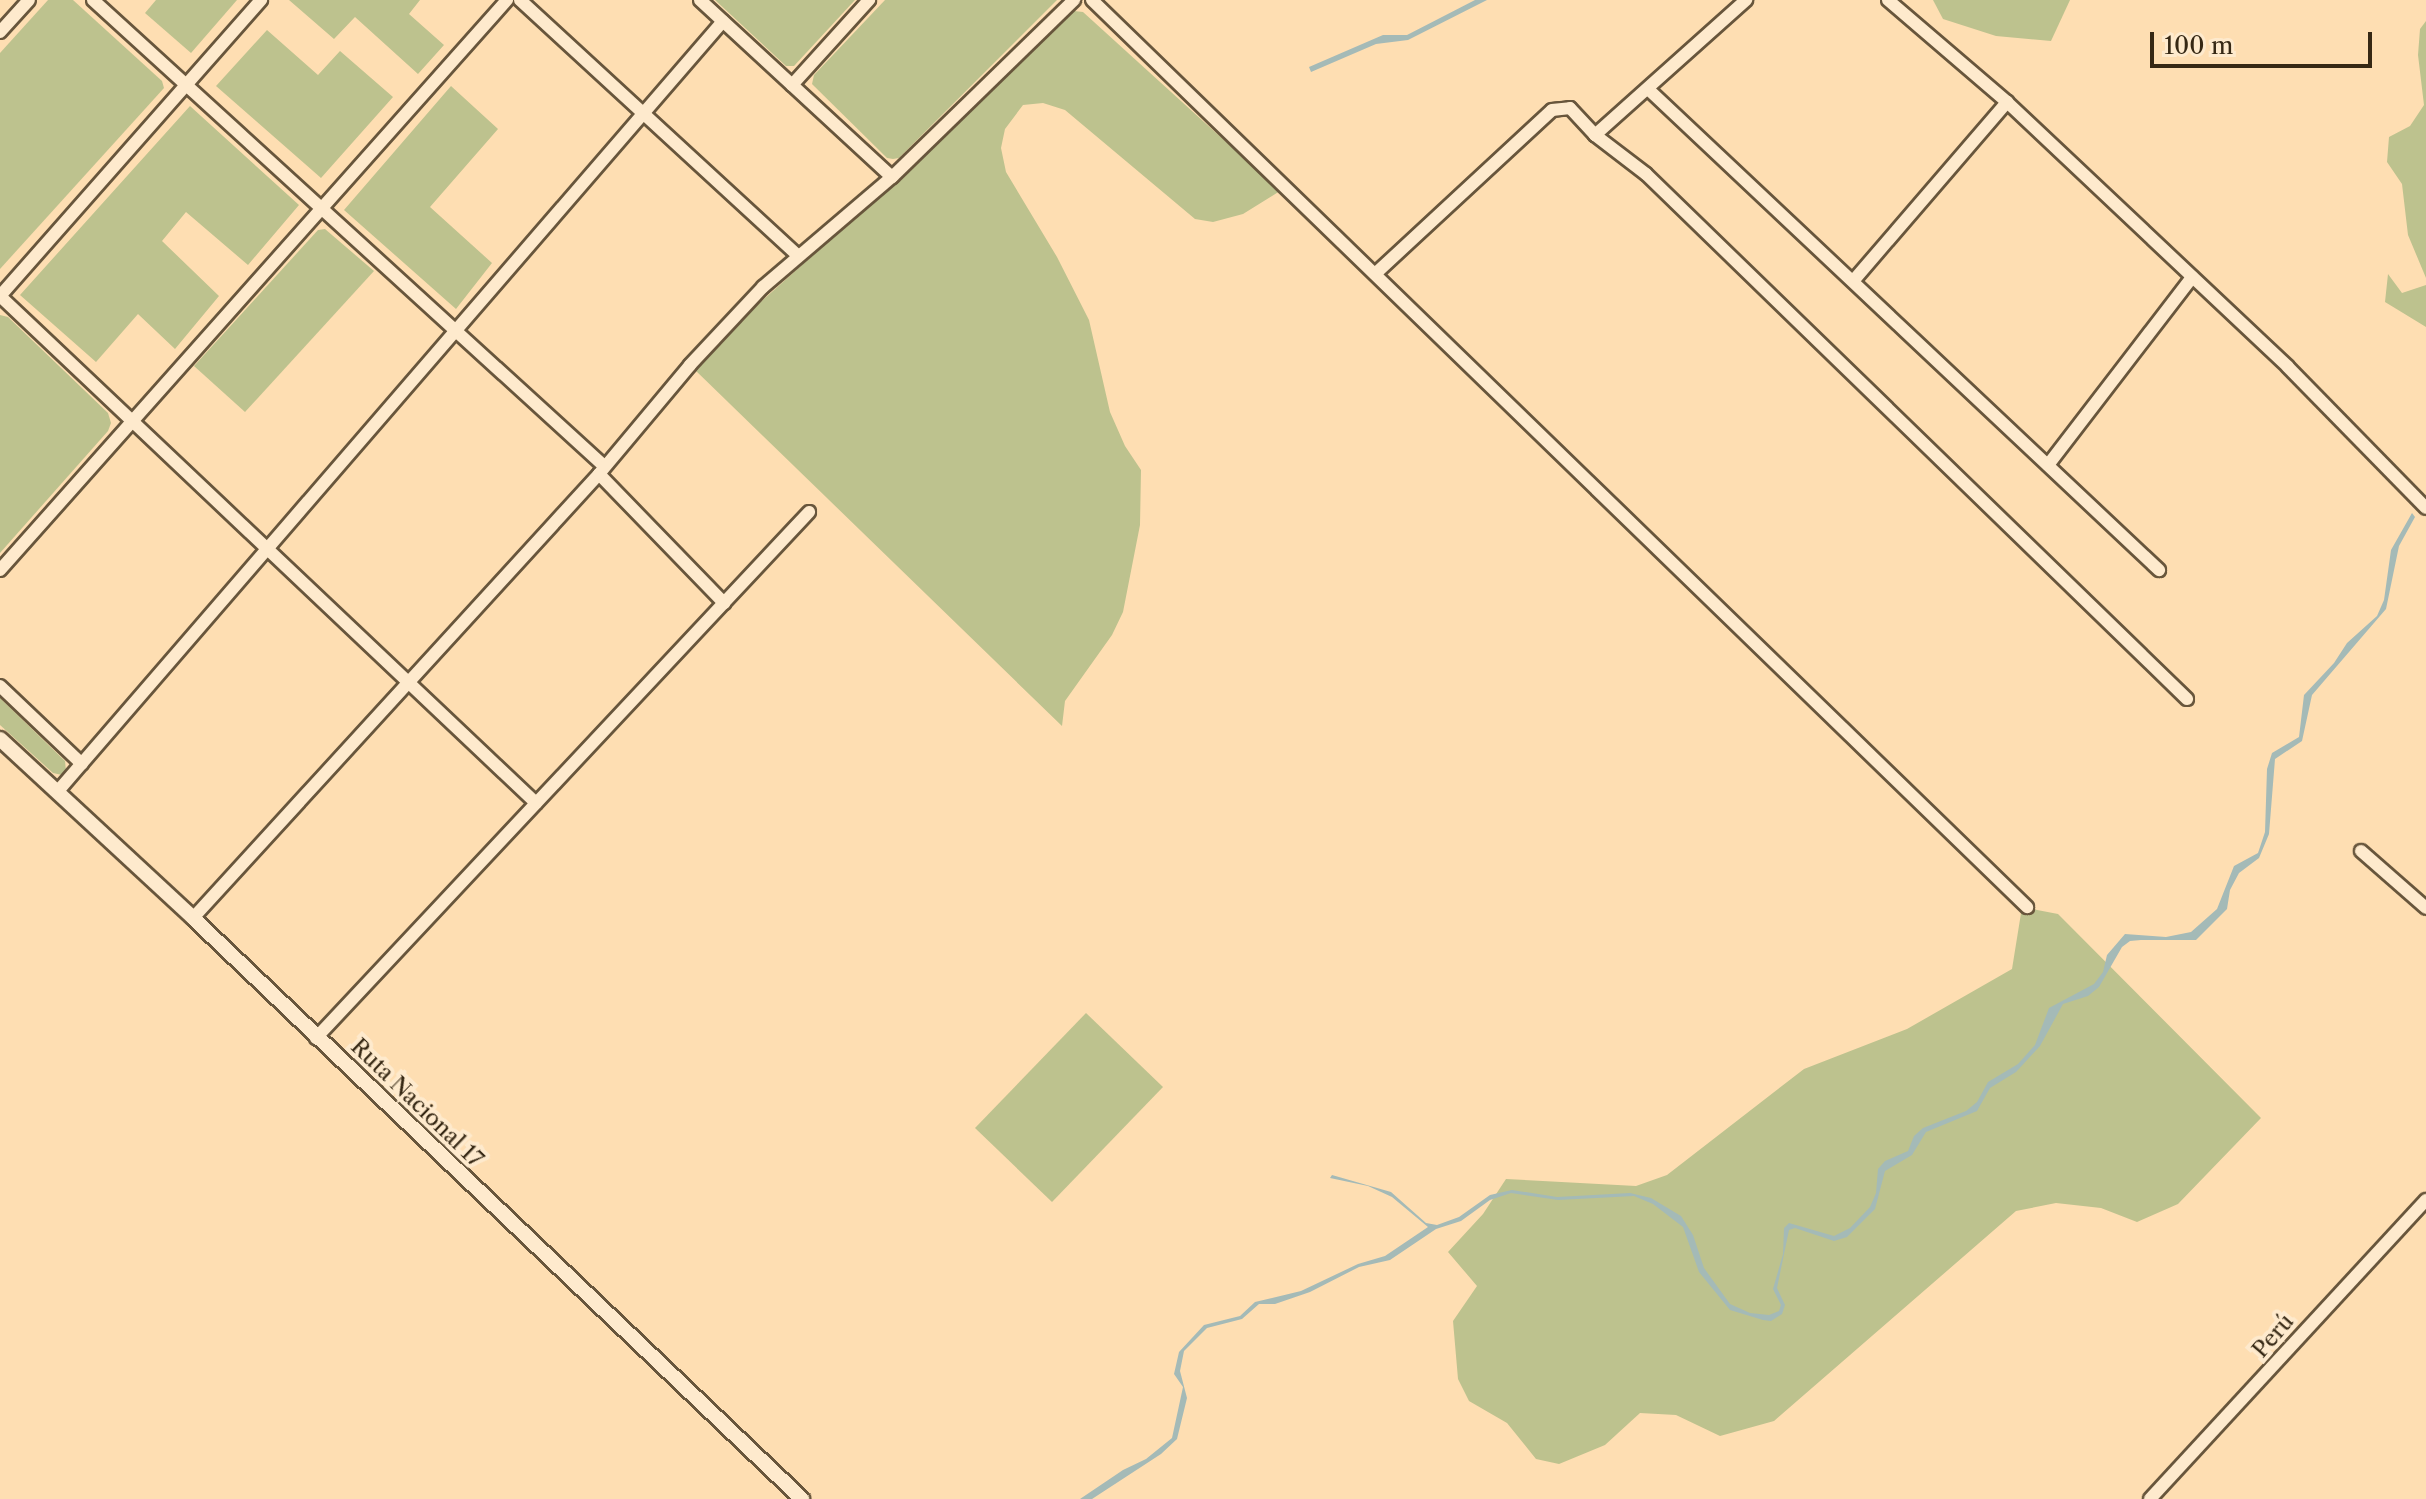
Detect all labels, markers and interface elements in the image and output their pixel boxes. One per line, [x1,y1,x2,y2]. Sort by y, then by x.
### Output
scale bar [2154,16,2376,66]
text: 100 m [2164,31,2233,60]
street label: Ruta Nacional 17 [345,1033,489,1173]
street label: Perú [2247,1309,2299,1363]

